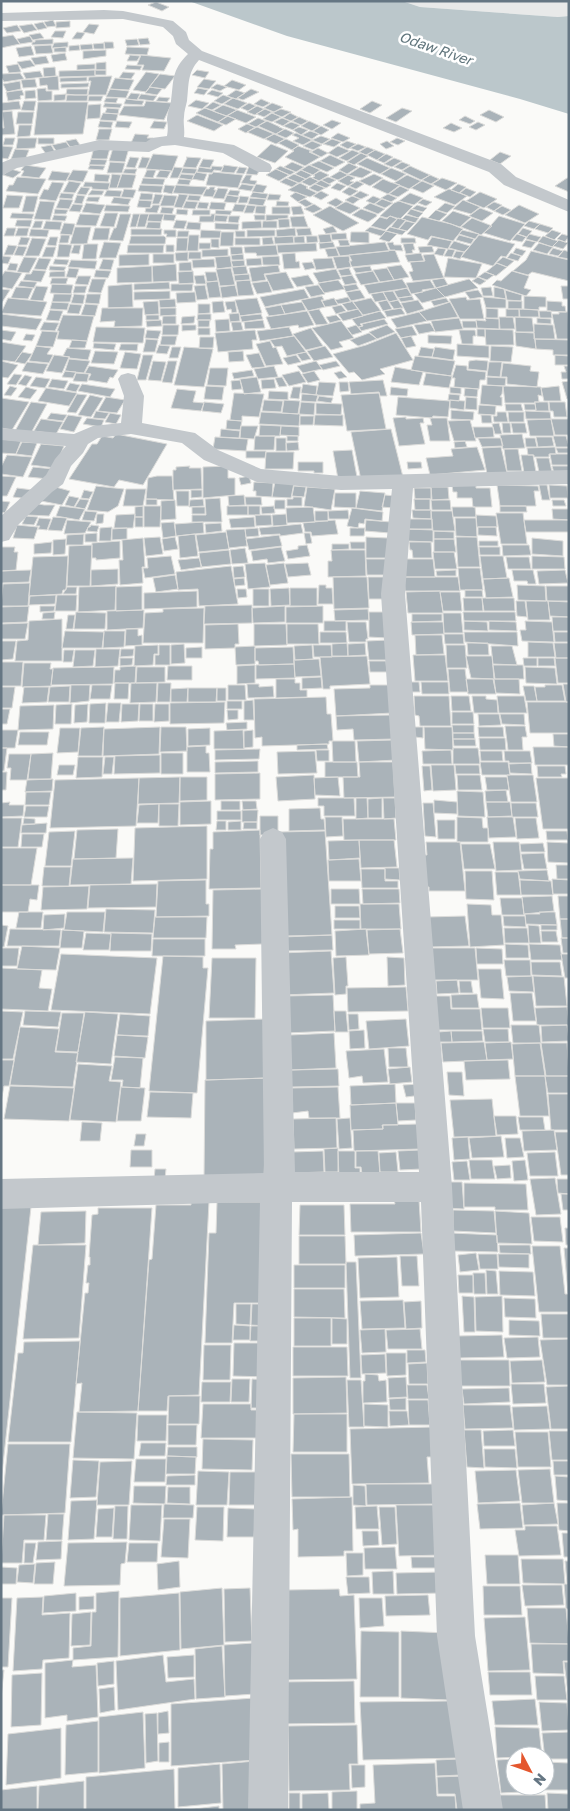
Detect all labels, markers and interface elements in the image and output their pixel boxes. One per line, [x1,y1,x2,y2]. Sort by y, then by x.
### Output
water label: Odaw River [397,28,477,69]
north arrow [505,1746,555,1796]
text: N [530,1770,550,1789]

